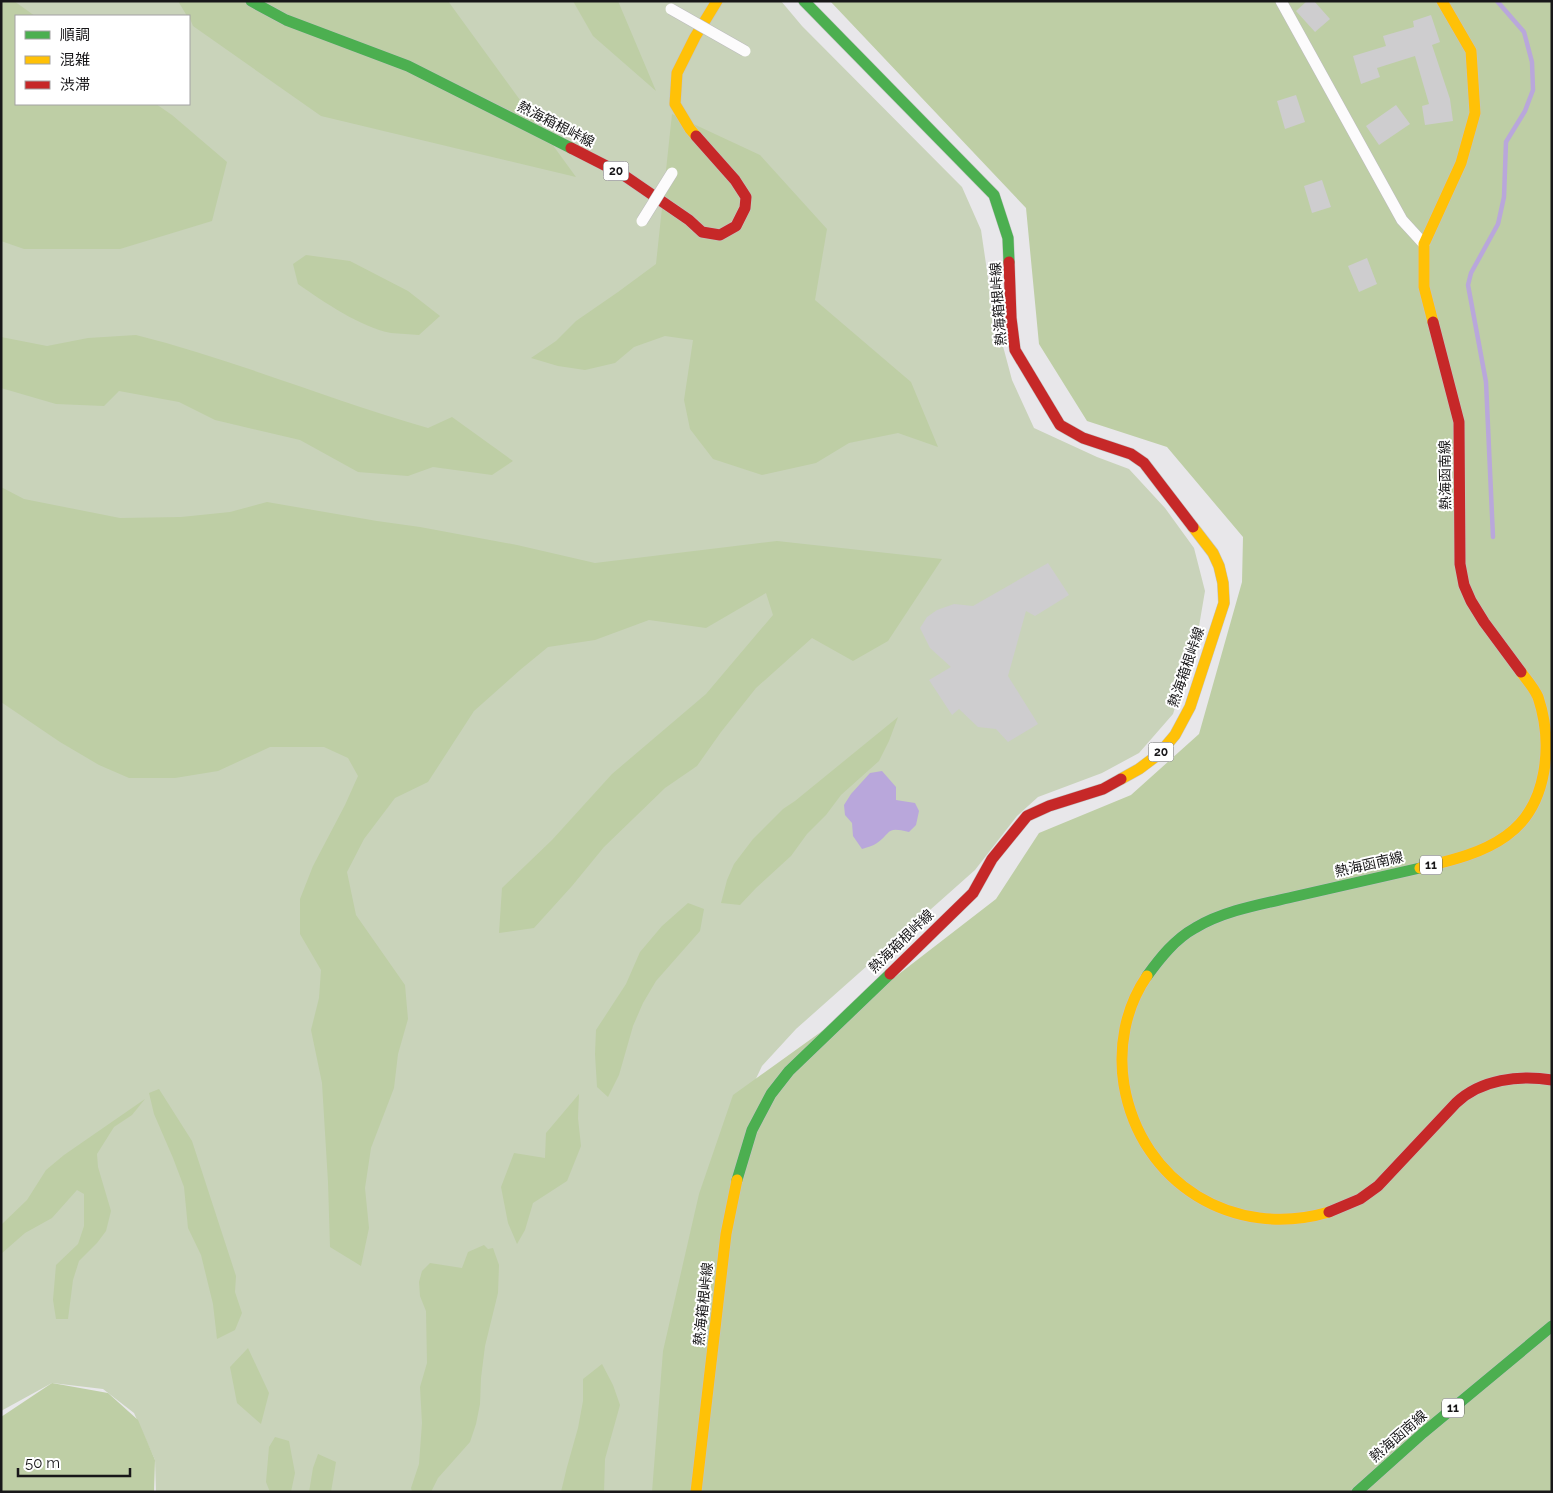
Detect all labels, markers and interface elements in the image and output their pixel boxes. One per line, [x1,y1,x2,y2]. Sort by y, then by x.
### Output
legend [15,15,190,105]
text: 順調 [60,26,90,44]
text: 混雑 [60,51,90,69]
text: 渋滞 [60,76,90,94]
street label: 熱海箱根峠線 [515,98,597,150]
road number: 20 [604,162,628,180]
street label: 熱海箱根峠線 [987,262,1009,346]
street label: 熱海函南線 [1436,440,1454,510]
street label: 熱海箱根峠線 [1165,625,1207,709]
road number: 20 [1148,742,1174,762]
street label: 熱海函南線 [1333,848,1405,880]
road number: 11 [1420,856,1442,874]
street label: 熱海箱根峠線 [865,906,937,976]
street label: 熱海箱根峠線 [691,1261,715,1347]
road number: 11 [1442,1399,1464,1418]
street label: 熱海函南線 [1366,1407,1430,1465]
scale bar [18,1446,130,1478]
text: 50 m [25,1454,60,1472]

